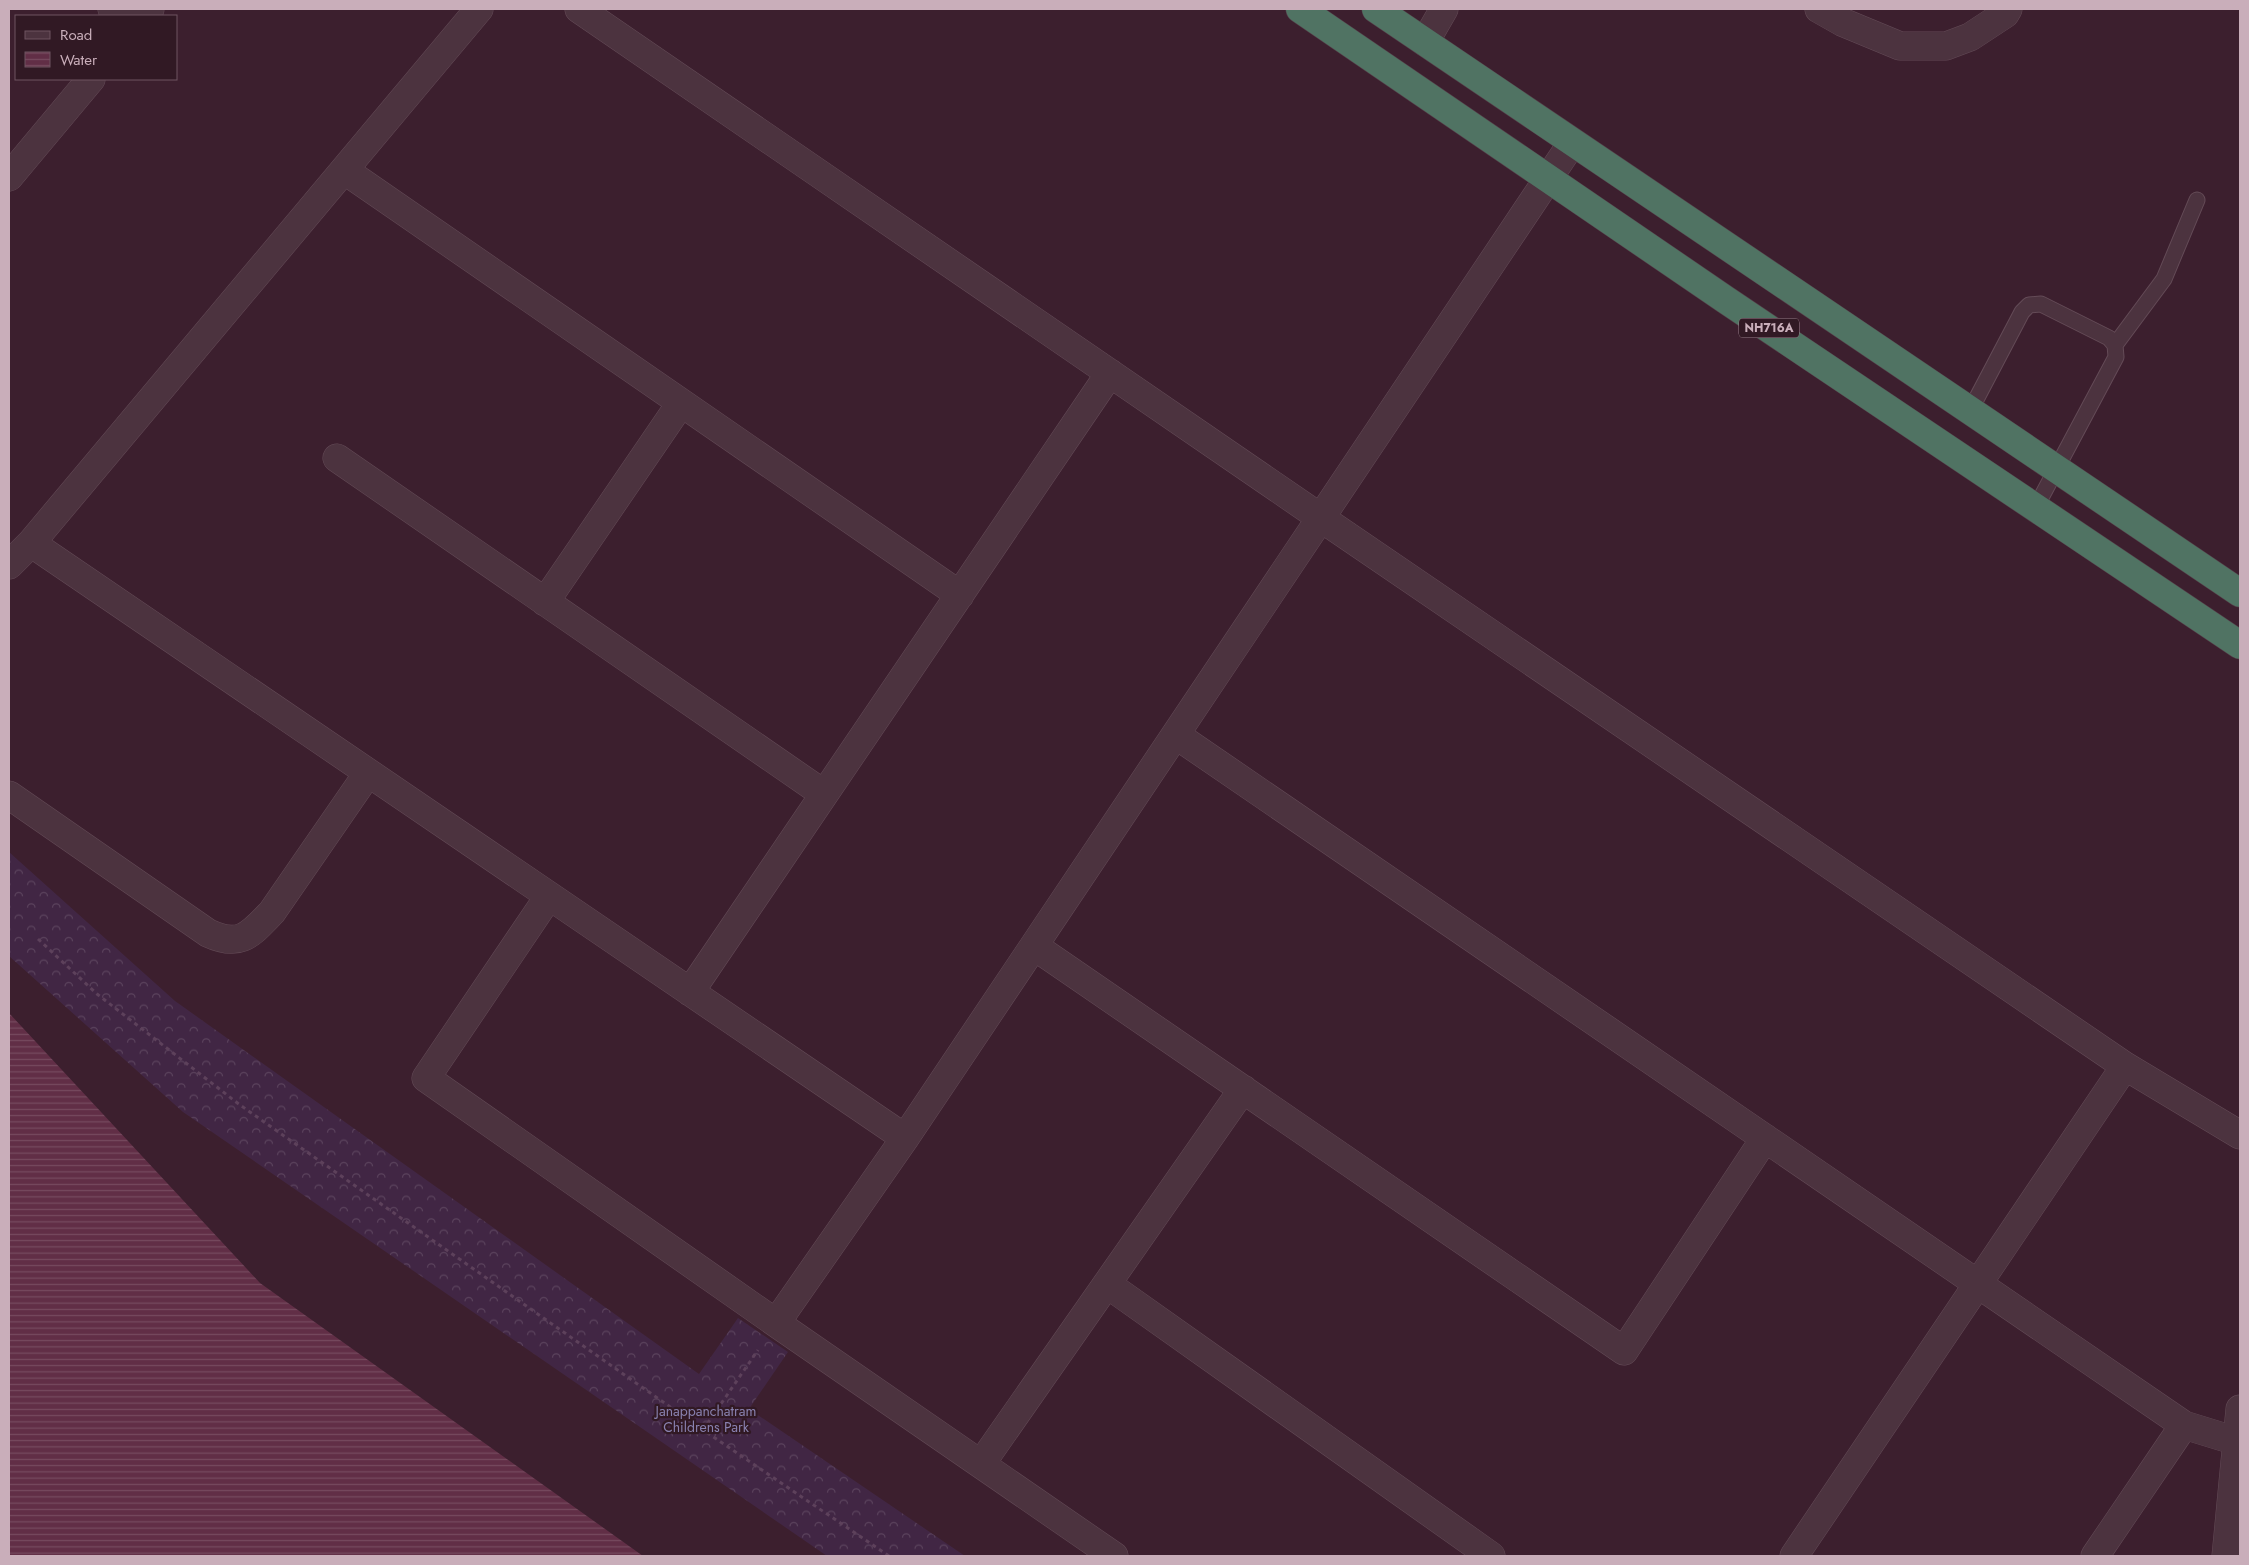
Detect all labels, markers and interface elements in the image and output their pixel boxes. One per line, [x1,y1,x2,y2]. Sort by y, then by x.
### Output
legend [15,15,178,80]
text: Road [60,24,92,46]
text: Water [60,49,98,71]
road number: NH716A [1739,318,1799,338]
park label: Janappanchatram Childrens Park [654,1401,756,1437]

